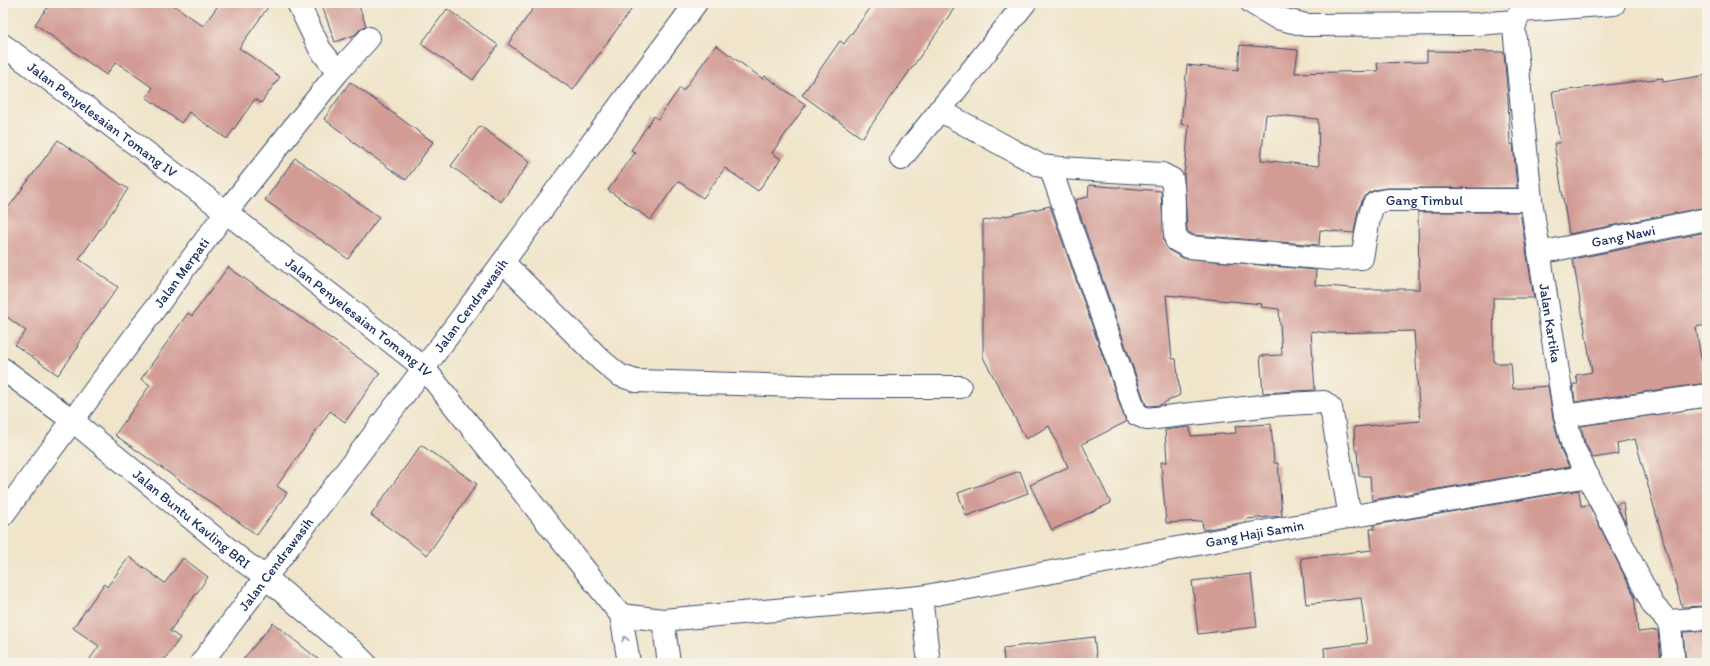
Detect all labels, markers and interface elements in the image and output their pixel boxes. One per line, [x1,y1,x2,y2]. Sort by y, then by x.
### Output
street label: Jalan Penyelesaian Tomang IV [24,58,181,182]
street label: Gang Timbul [1386,192,1463,209]
street label: Gang Nawi [1590,222,1657,251]
street label: Jalan Merpati [151,235,213,311]
street label: Jalan Penyelesaian Tomang IV [282,254,436,381]
street label: Jalan Cendrawasih [431,255,512,356]
street label: Jalan Kartika [1535,283,1565,364]
street label: Jalan Buntu Kavling BRI [129,466,253,572]
street label: Jalan Cendrawasih [235,514,317,614]
street label: Gang Haji Samin [1204,517,1306,551]
one-way arrow [621,636,630,642]

